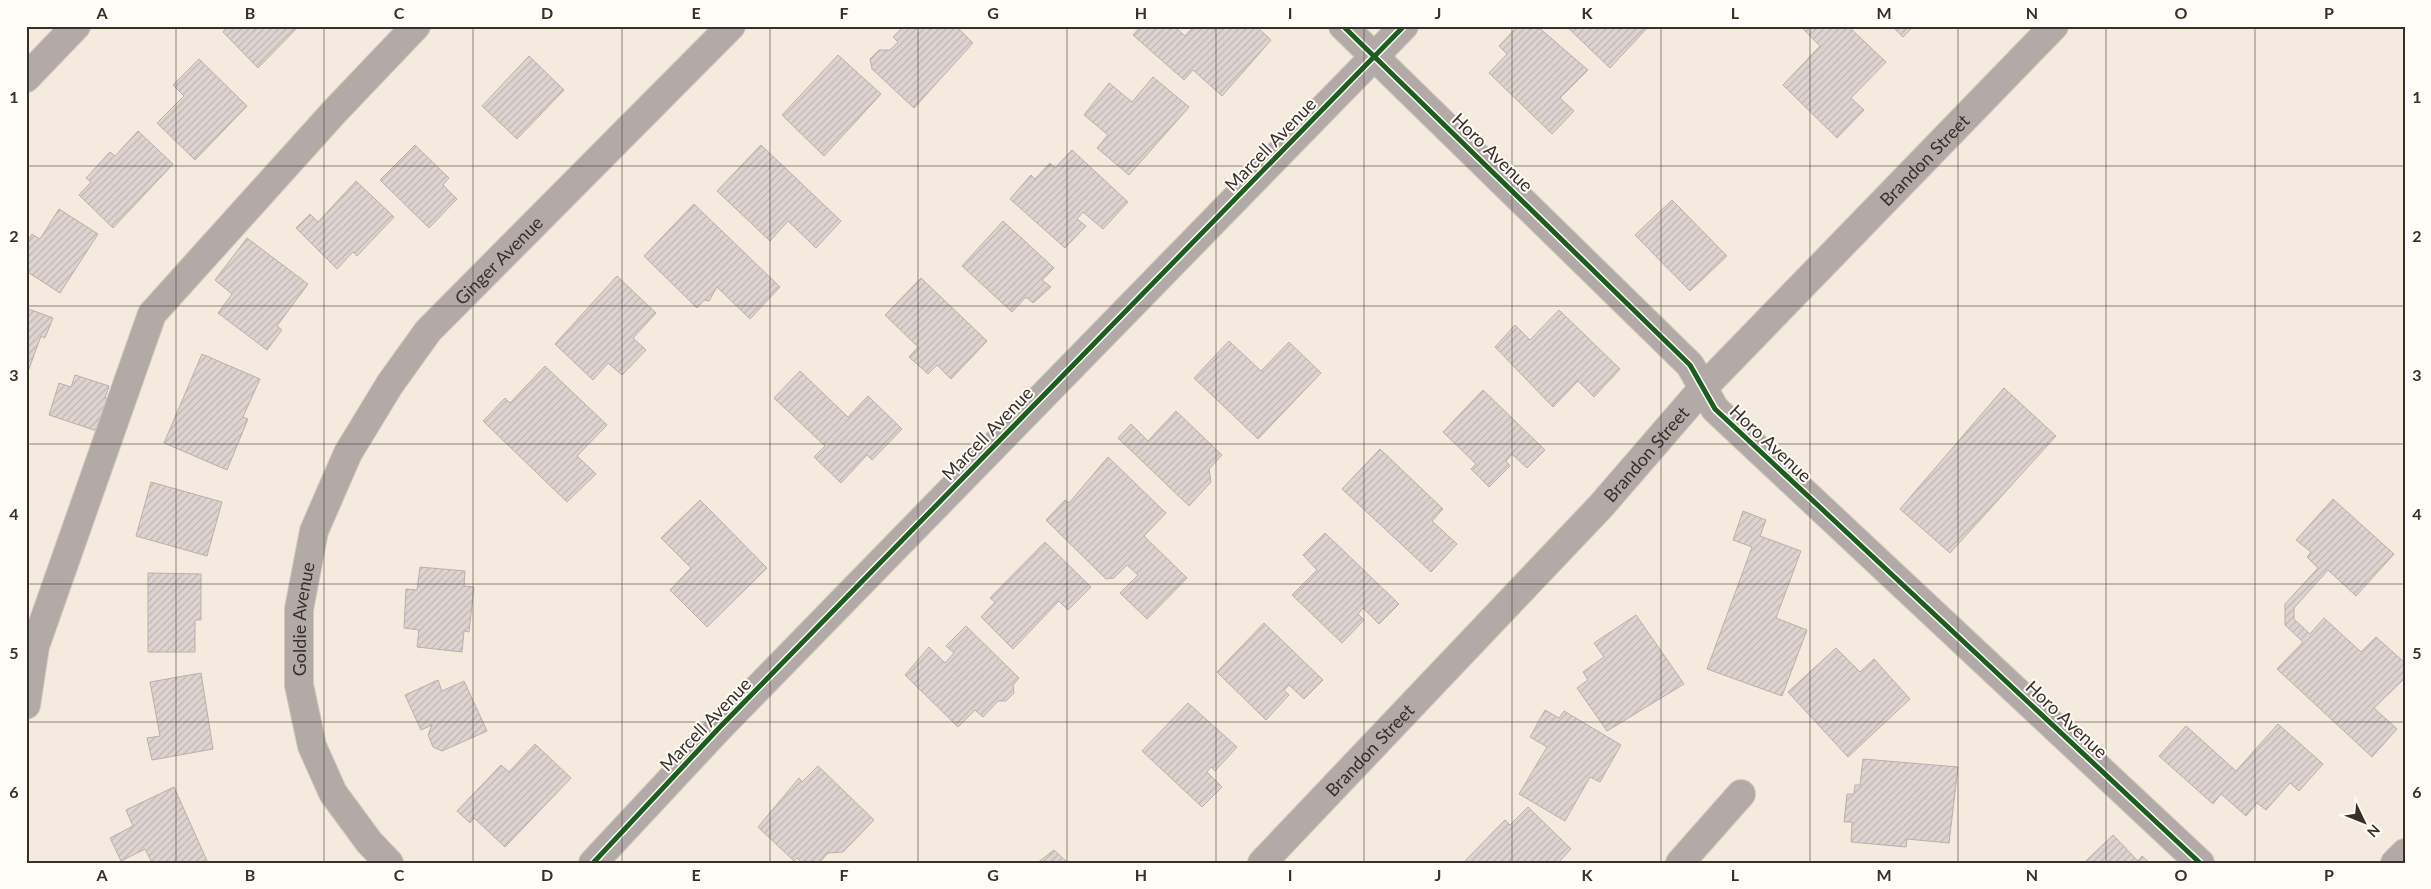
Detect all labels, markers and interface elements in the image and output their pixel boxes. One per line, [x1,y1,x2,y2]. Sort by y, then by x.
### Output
text: A [95,3,108,22]
text: B [245,3,255,22]
text: C [394,3,405,22]
text: D [541,3,553,22]
text: E [691,3,701,22]
text: F [839,3,849,22]
text: G [987,3,999,22]
text: H [1135,3,1147,22]
text: I [1288,3,1292,22]
text: J [1435,3,1441,22]
text: K [1582,3,1594,22]
text: L [1731,3,1740,22]
text: M [1876,3,1892,22]
text: N [2026,3,2038,22]
text: O [2175,3,2188,22]
text: P [2324,3,2334,22]
text: 1 [9,87,19,106]
text: 1 [2412,87,2422,106]
street label: Marcell Avenue [1220,93,1320,195]
street label: Horo Avenue [1448,108,1538,196]
street label: Brandon Street [1875,109,1974,210]
street label: Ginger Avenue [450,211,547,309]
text: 2 [9,226,19,245]
text: 2 [2412,226,2422,245]
text: 3 [9,365,19,384]
text: 3 [2412,365,2422,384]
street label: Marcell Avenue [937,382,1037,484]
street label: Horo Avenue [1726,400,1816,486]
street label: Brandon Street [1599,401,1694,506]
text: 4 [9,504,19,523]
text: 4 [2412,504,2422,523]
street label: Goldie Avenue [288,560,319,676]
text: 5 [9,643,19,662]
text: 5 [2412,643,2422,662]
street label: Marcell Avenue [655,673,755,775]
street label: Horo Avenue [2022,676,2112,762]
street label: Brandon Street [1320,699,1419,801]
text: 6 [9,782,19,801]
text: 6 [2412,782,2422,801]
north arrow [2338,796,2388,846]
text: N [2364,821,2384,841]
text: A [95,865,108,884]
text: B [245,865,255,884]
text: C [394,865,405,884]
text: D [541,865,553,884]
text: E [691,865,701,884]
text: F [839,865,849,884]
text: G [987,865,999,884]
text: H [1135,865,1147,884]
text: I [1288,865,1292,884]
text: J [1435,865,1441,884]
text: K [1582,865,1594,884]
text: L [1731,865,1740,884]
text: M [1876,865,1892,884]
text: N [2026,865,2038,884]
text: O [2175,865,2188,884]
text: P [2324,865,2334,884]

